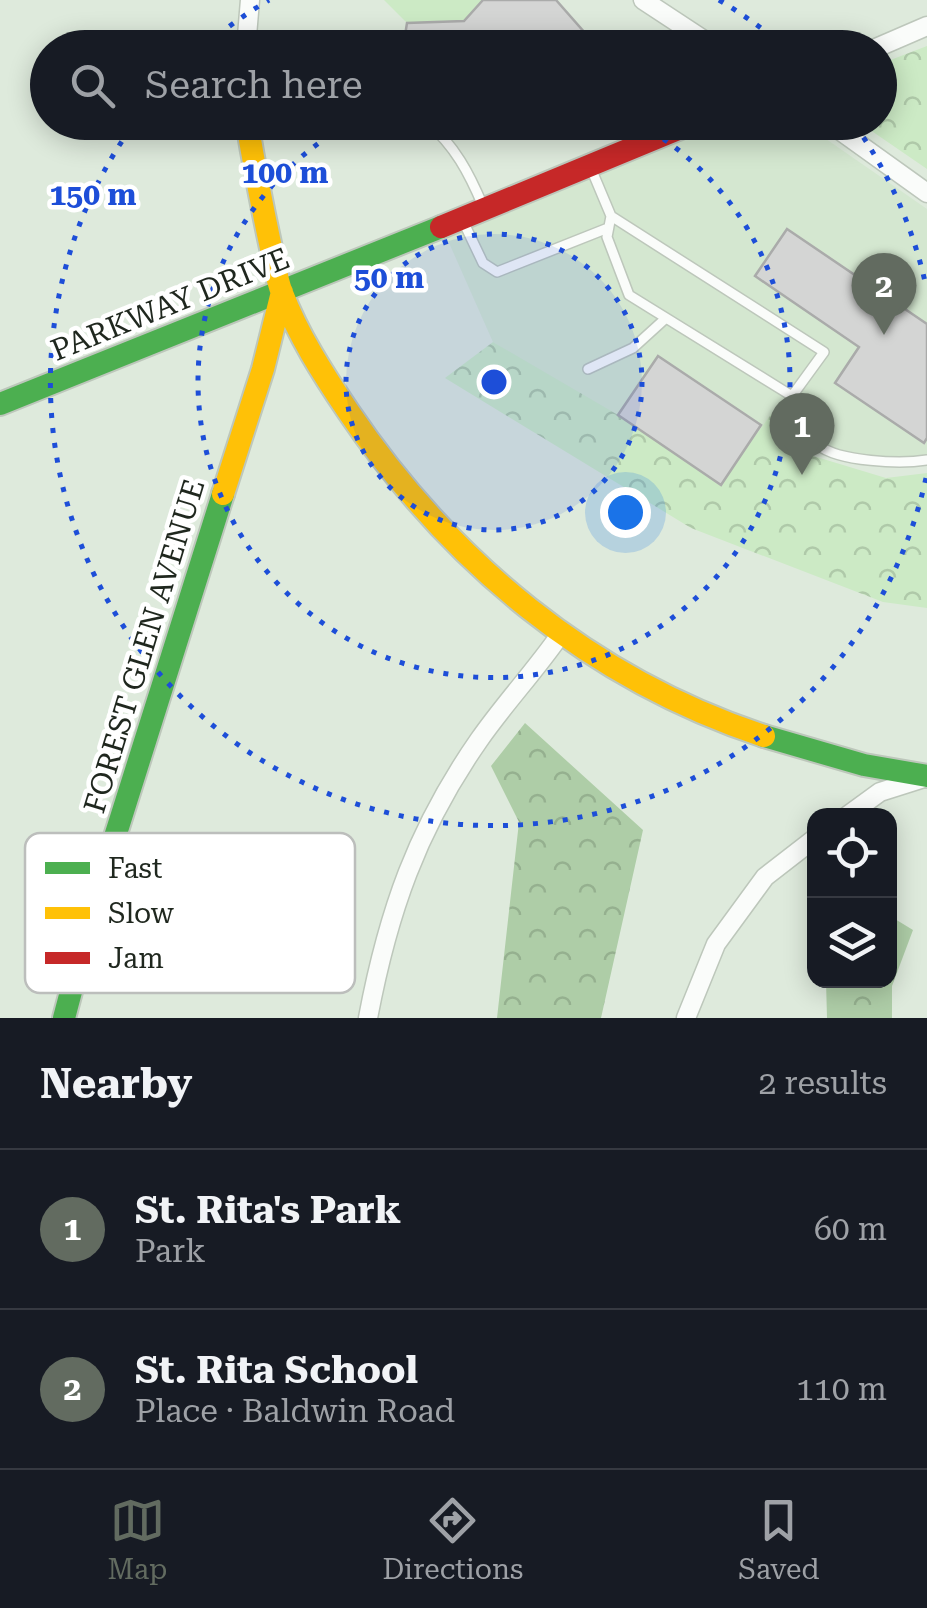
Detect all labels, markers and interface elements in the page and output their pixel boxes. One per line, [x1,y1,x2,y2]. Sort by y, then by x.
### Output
search box [30,30,897,140]
icon: search [65,58,120,113]
text: Search here [145,63,363,107]
text: 100 m [242,155,329,190]
text: 150 m [50,177,137,212]
street label: PARKWAY DRIVE [46,240,294,368]
pin: 2 [852,252,916,335]
text: 50 m [354,260,424,295]
centre of rings [476,364,512,400]
pin: 1 [770,392,834,475]
street label: FOREST GLEN AVENUE [77,475,211,817]
your location [600,487,651,538]
map controls [807,808,897,988]
button: locate [807,808,897,898]
legend [25,833,355,993]
text: Fast [108,852,162,885]
text: Slow [108,897,175,930]
button: layers [807,898,897,988]
text: Jam [108,942,164,975]
text: Nearby [40,1059,192,1108]
text: 2 results [759,1064,887,1102]
text: St. Rita's Park [135,1188,401,1232]
text: 1 [64,1210,81,1248]
text: 60 m [814,1210,887,1248]
text: Park [135,1232,206,1270]
text: St. Rita School [135,1348,418,1392]
text: 2 [64,1370,81,1408]
text: 110 m [796,1370,887,1408]
text: Place · Baldwin Road [135,1392,455,1430]
tab: Map [108,1493,167,1586]
tab: Directions [382,1493,523,1586]
tab: Saved [738,1493,820,1586]

